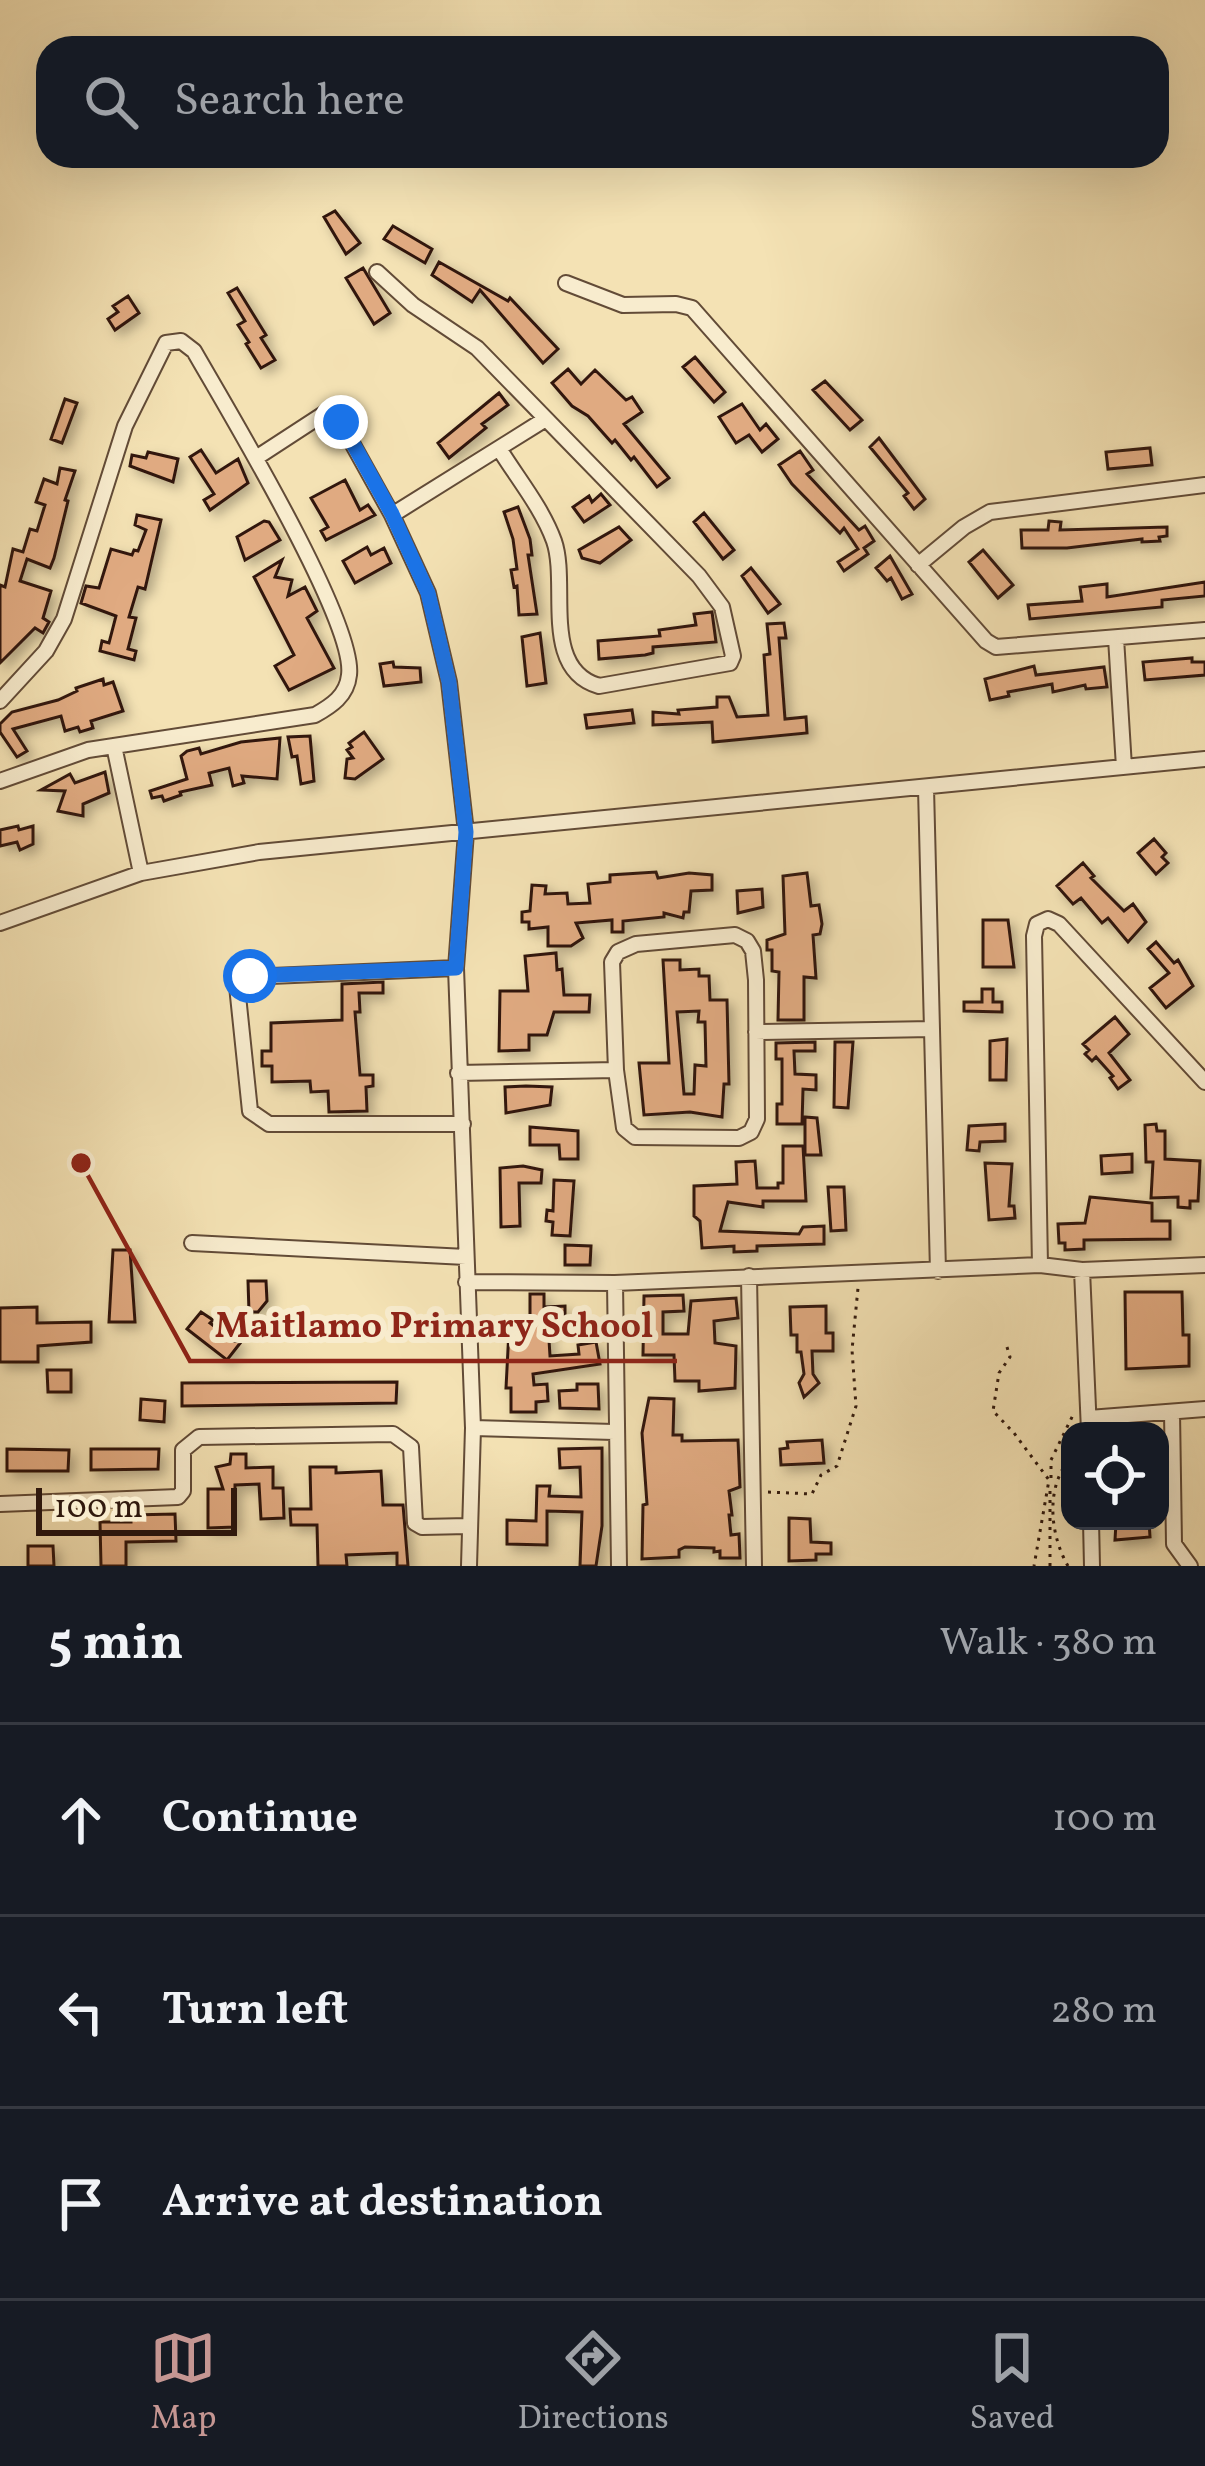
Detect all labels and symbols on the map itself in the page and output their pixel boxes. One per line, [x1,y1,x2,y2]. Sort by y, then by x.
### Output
route end [314,395,368,449]
route start [223,949,277,1003]
callout: Maitlamo Primary School [190,1289,677,1361]
text: Maitlamo Primary School [215,1303,653,1353]
scale bar [36,1482,237,1535]

